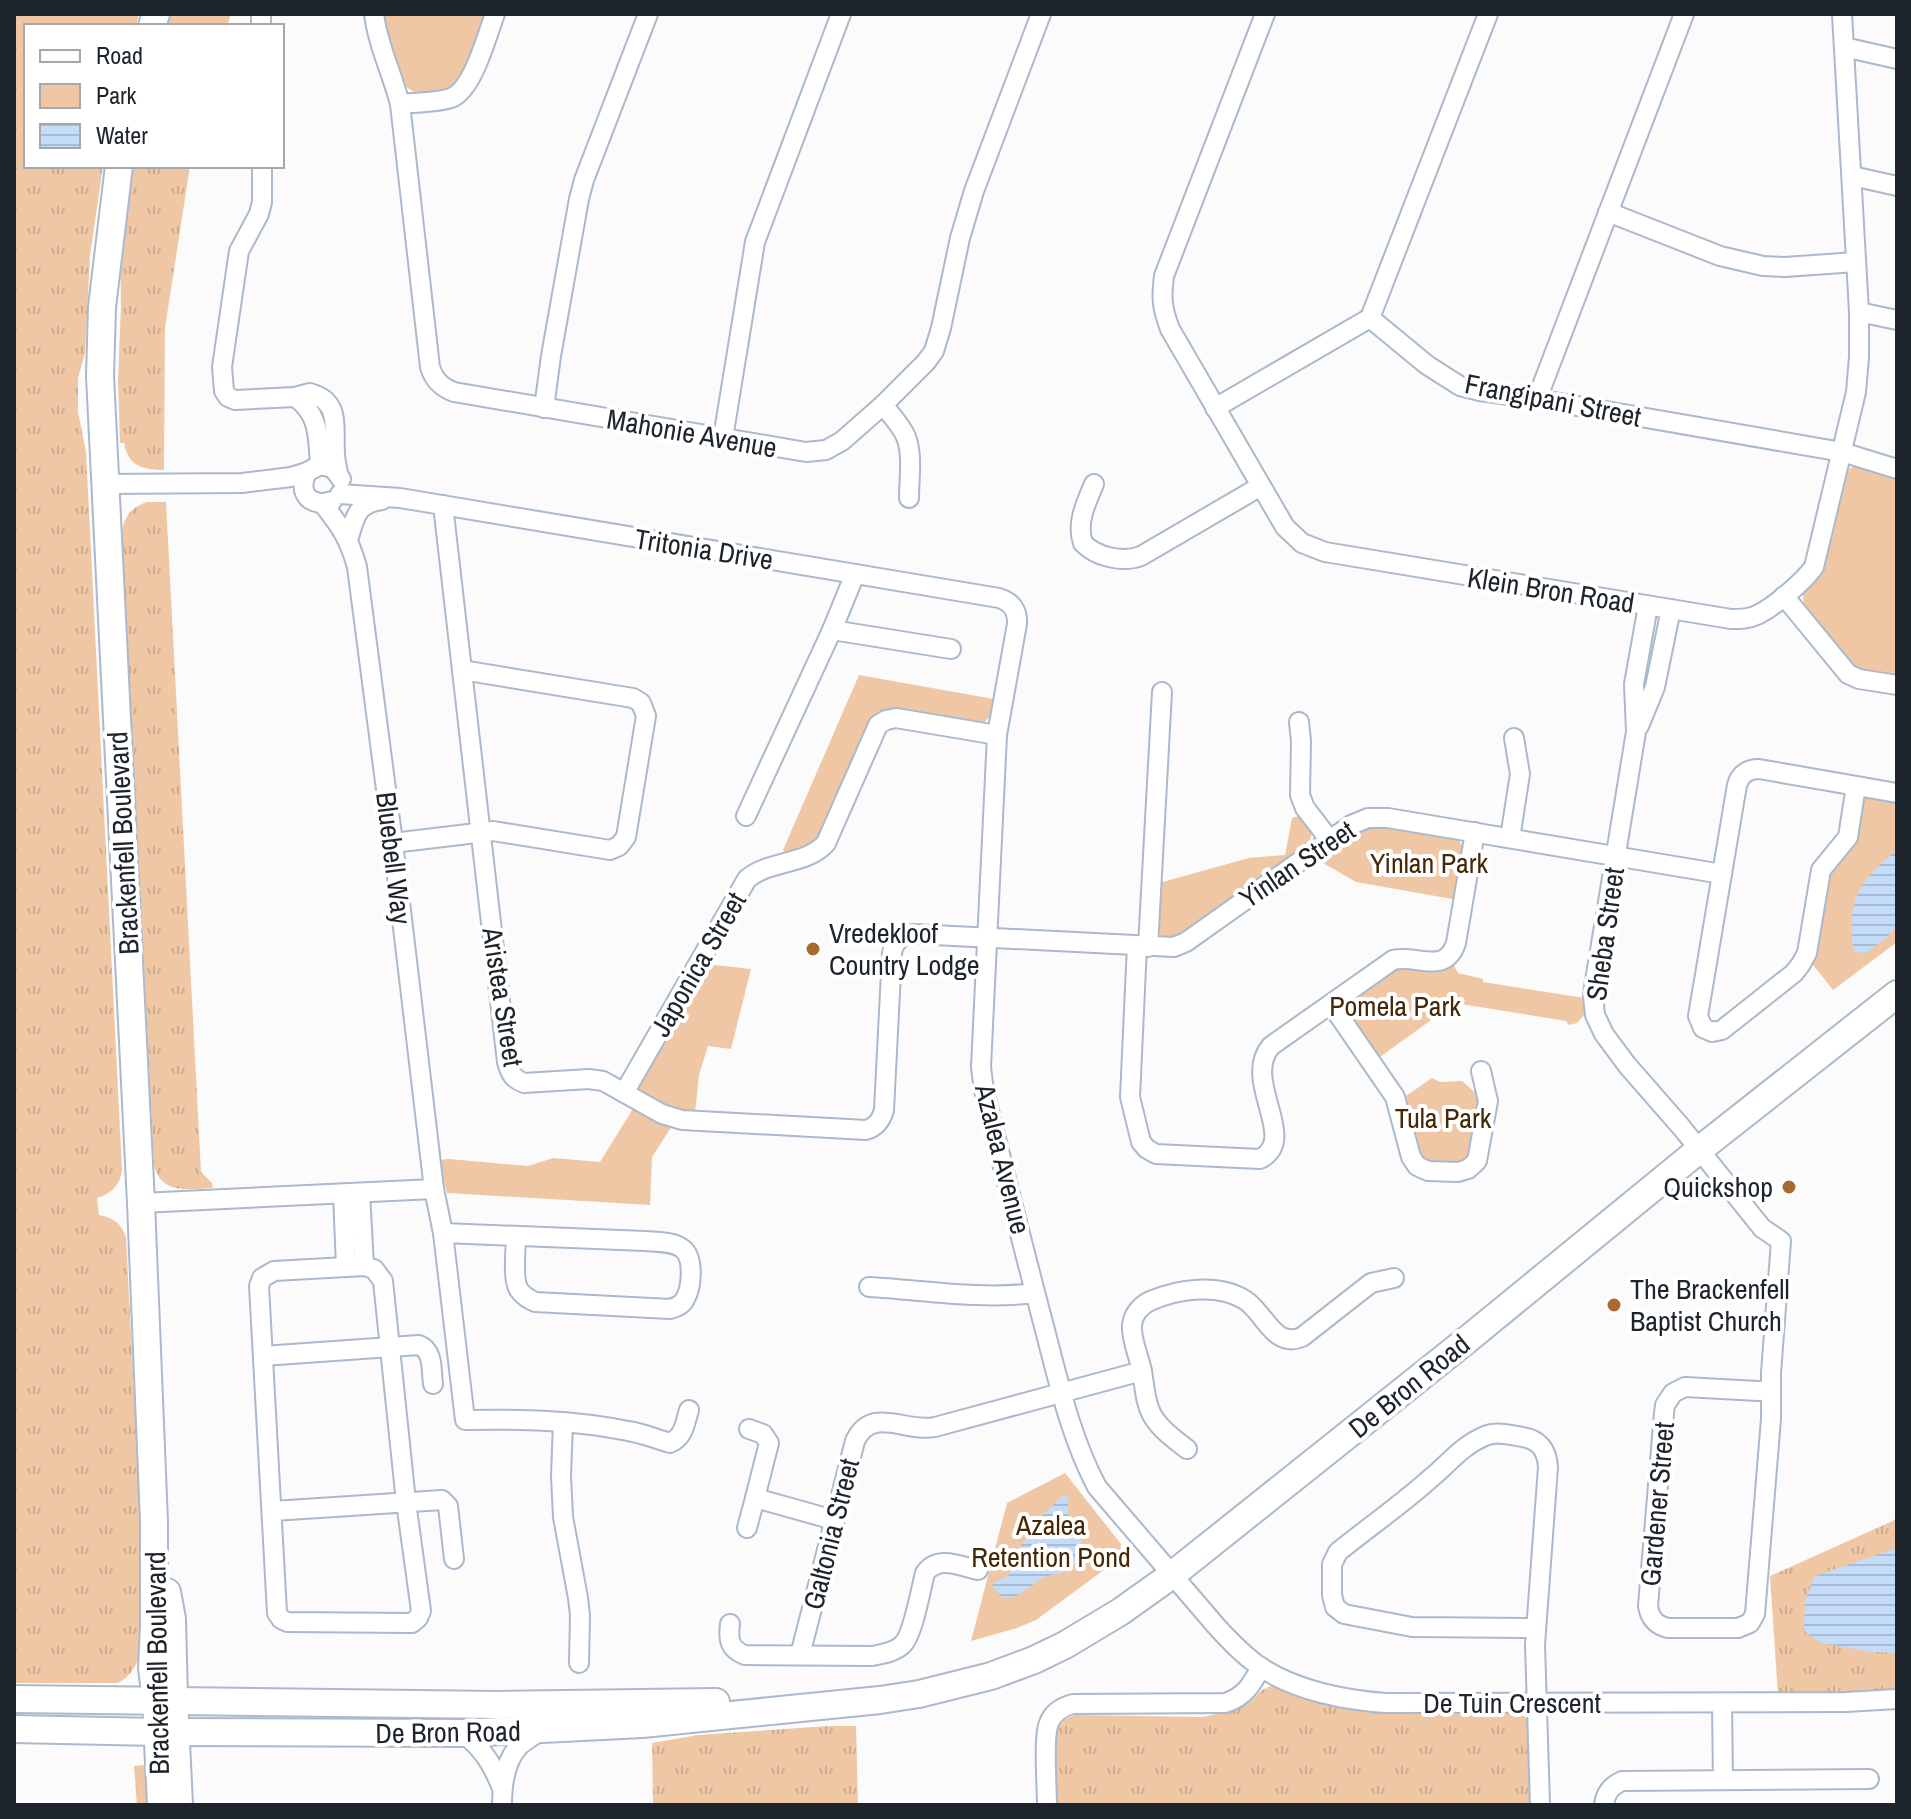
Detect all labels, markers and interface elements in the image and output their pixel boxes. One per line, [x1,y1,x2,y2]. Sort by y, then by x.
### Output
legend [24,24,284,168]
text: Road [96,39,143,71]
text: Park [96,79,137,111]
text: Water [96,119,148,151]
street label: Frangipani Street [1462,364,1644,436]
street label: Mahonie Avenue [604,399,780,467]
street label: Tritonia Drive [632,519,776,579]
street label: Klein Bron Road [1465,558,1637,622]
street label: Brackenfell Boulevard [98,730,148,956]
street label: Bluebell Way [367,790,421,927]
street label: Yinlan Street [1232,811,1362,917]
park label: Yinlan Park [1370,844,1488,882]
street label: Sheba Street [1577,865,1633,1003]
street label: Japonica Street [641,885,755,1043]
place label: Vredekloof Country Lodge [829,914,980,984]
street label: Aristea Street [473,924,533,1069]
marker: Vredekloof Country Lodge [804,940,822,958]
park label: Pomela Park [1329,987,1461,1025]
street label: Azalea Avenue [966,1079,1040,1238]
park label: Tula Park [1395,1099,1492,1137]
place label: Quickshop [1663,1168,1773,1206]
marker: Quickshop [1780,1178,1798,1196]
place label: The Brackenfell Baptist Church [1630,1270,1790,1340]
marker: The Brackenfell Baptist Church [1605,1296,1623,1314]
street label: De Bron Road [1341,1325,1477,1447]
street label: Gardener Street [1631,1420,1683,1588]
street label: Galtonia Street [794,1454,868,1614]
park label: Azalea Retention Pond [971,1506,1131,1576]
street label: Brackenfell Boulevard [136,1551,178,1775]
street label: De Tuin Crescent [1423,1684,1601,1722]
street label: De Bron Road [375,1712,521,1752]

